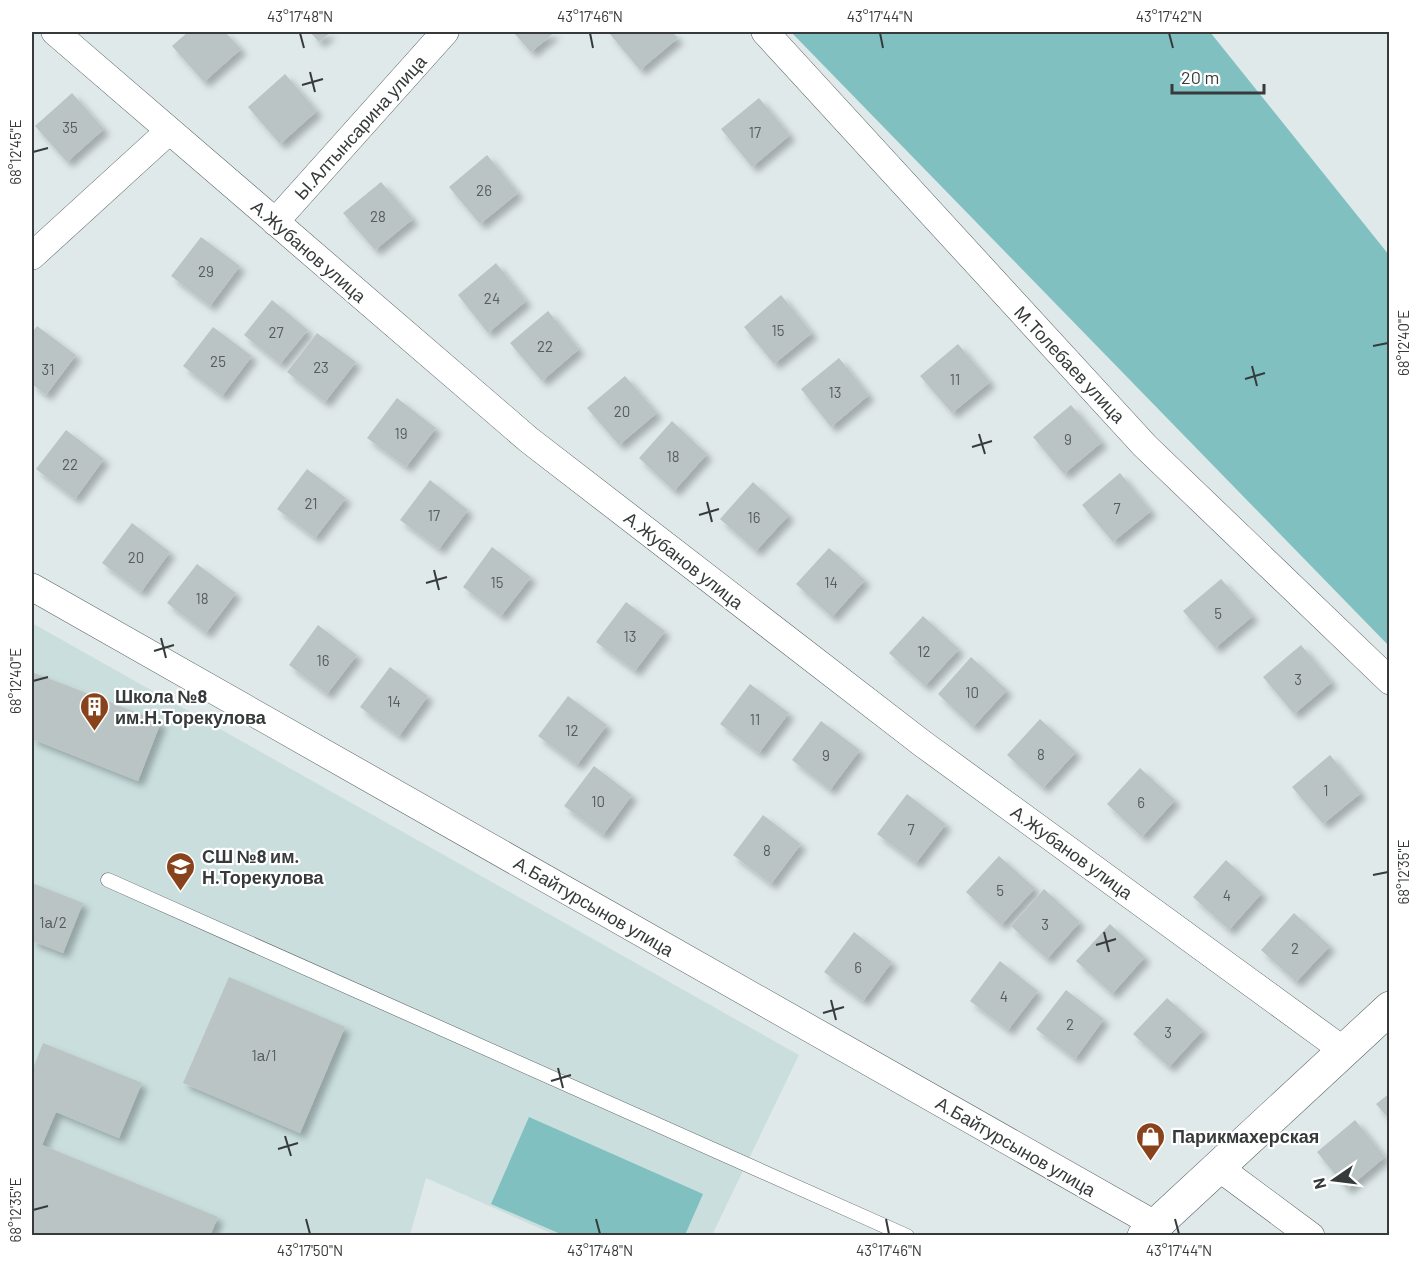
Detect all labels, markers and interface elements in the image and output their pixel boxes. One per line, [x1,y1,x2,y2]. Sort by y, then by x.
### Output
text: 43°17'48"N [267,7,333,25]
text: 43°17'46"N [557,7,623,25]
text: 43°17'44"N [847,7,913,25]
text: 43°17'42"N [1136,7,1202,25]
street label: Ы.Алтынсарина улица [289,50,431,204]
scale bar [1172,57,1264,95]
text: 20 m [1181,66,1219,88]
house number: 35 [62,118,78,136]
text: 68°12'45"E [6,119,24,185]
house number: 17 [749,123,761,141]
house number: 26 [476,181,492,199]
street label: А.Жубанов улица [247,195,372,308]
house number: 28 [370,207,386,225]
house number: 29 [198,262,214,280]
house number: 24 [484,289,500,307]
street label: М.Толебаев улица [1010,301,1131,428]
text: 68°12'40"E [1394,310,1412,376]
house number: 15 [772,321,784,339]
house number: 27 [268,323,284,341]
house number: 22 [537,337,553,355]
house number: 25 [210,352,226,370]
house number: 23 [313,358,329,376]
house number: 31 [42,360,54,378]
house number: 11 [950,370,960,388]
house number: 13 [829,383,841,401]
house number: 20 [614,402,630,420]
house number: 19 [394,424,408,442]
house number: 9 [1064,430,1072,448]
house number: 18 [666,447,680,465]
house number: 22 [62,455,78,473]
house number: 21 [304,494,318,512]
house number: 7 [1113,499,1121,517]
house number: 17 [428,506,440,524]
street label: А.Жубанов улица [620,507,749,614]
house number: 16 [748,508,760,526]
house number: 20 [128,548,144,566]
house number: 15 [491,573,503,591]
house number: 14 [824,573,838,591]
house number: 18 [195,589,209,607]
house number: 5 [1214,604,1222,622]
house number: 13 [624,627,636,645]
house number: 12 [917,642,931,660]
text: 68°12'40"E [6,648,24,714]
house number: 16 [317,651,329,669]
house number: 3 [1294,670,1302,688]
house number: 10 [965,683,979,701]
place label: Школа №8 им.Н.Торекулова [115,685,267,728]
building icon: Школа №8 им.Н.Торекулова [78,690,110,732]
house number: 14 [387,692,401,710]
house number: 11 [750,710,760,728]
house number: 12 [565,721,579,739]
house number: 8 [1037,745,1045,763]
house number: 9 [822,746,830,764]
house number: 1 [1323,781,1329,799]
house number: 10 [591,792,605,810]
house number: 6 [1137,793,1145,811]
street label: А.Жубанов улица [1007,800,1138,904]
house number: 7 [907,820,915,838]
text: 68°12'35"E [1394,840,1412,904]
house number: 8 [763,841,771,859]
place label: СШ №8 им. Н.Торекулова [202,845,325,888]
school or university icon: СШ №8 им. Н.Торекулова [165,850,197,892]
street label: А.Байтурсынов улица [510,851,679,961]
house number: 5 [996,881,1004,899]
house number: 4 [1223,886,1231,904]
house number: 1а/2 [39,913,67,931]
house number: 3 [1041,915,1049,933]
house number: 2 [1291,939,1299,957]
house number: 6 [854,958,862,976]
house number: 4 [1000,987,1008,1005]
house number: 2 [1066,1015,1074,1033]
house number: 3 [1164,1023,1172,1041]
house number: 1а/1 [252,1046,276,1064]
street label: А.Байтурсынов улица [932,1091,1101,1201]
shop icon: Парикмахерская [1135,1120,1167,1162]
place label: Парикмахерская [1172,1125,1319,1147]
north arrow [1304,1150,1364,1210]
text: N [1308,1176,1329,1191]
text: 68°12'35"E [6,1178,24,1242]
text: 43°17'50"N [277,1241,343,1259]
text: 43°17'48"N [567,1241,633,1259]
text: 43°17'46"N [856,1241,922,1259]
text: 43°17'44"N [1146,1241,1212,1259]

